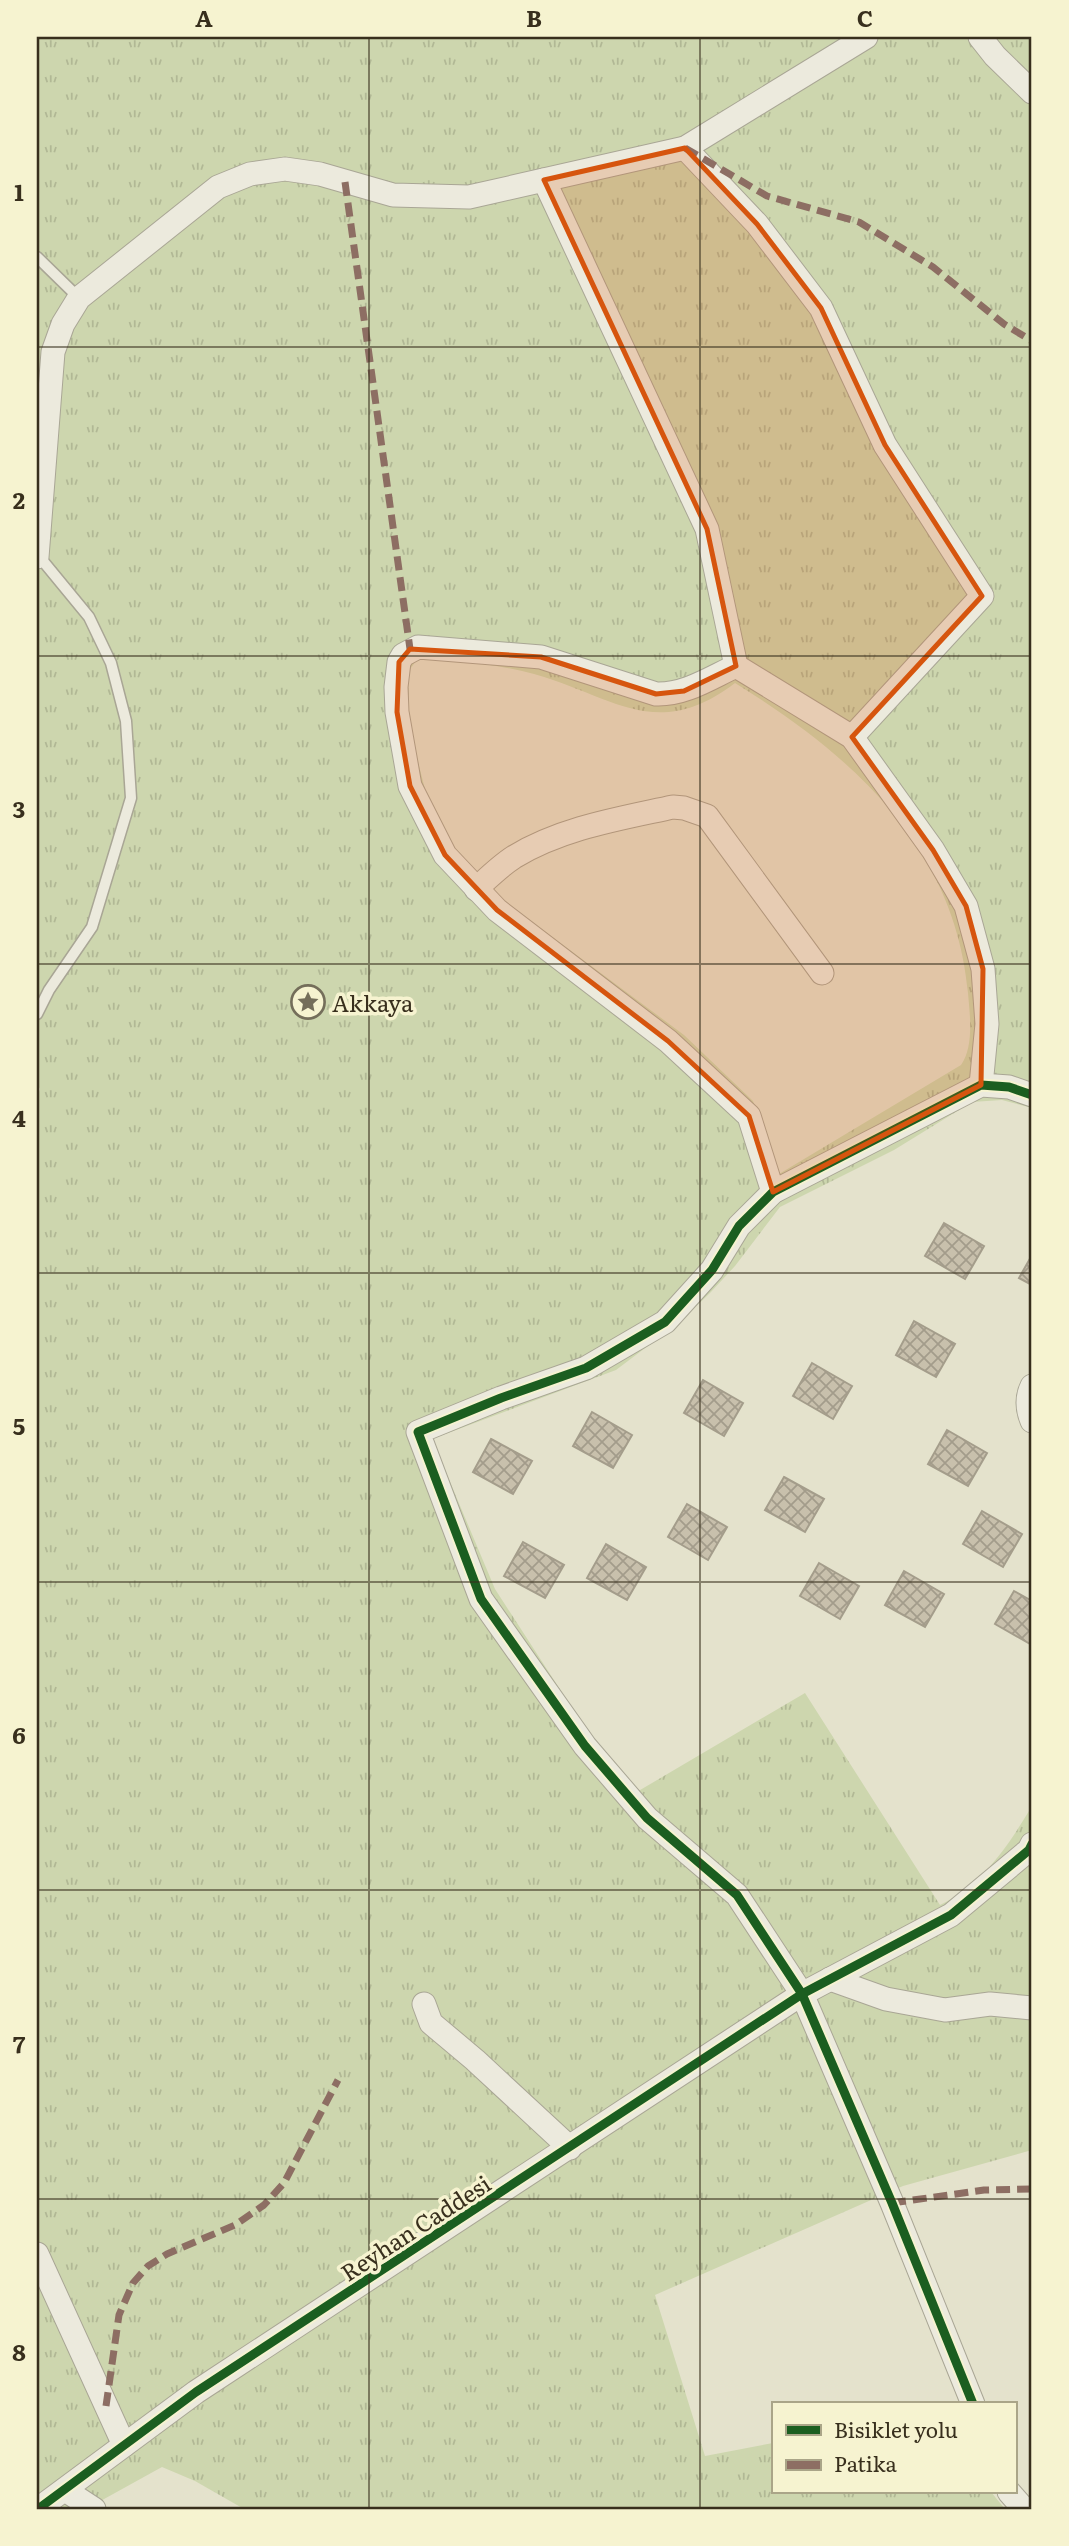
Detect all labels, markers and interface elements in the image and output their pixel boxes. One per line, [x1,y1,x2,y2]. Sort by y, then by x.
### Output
text: A [195,0,213,34]
text: B [526,0,542,34]
text: C [857,0,873,34]
text: 1 [14,174,24,208]
text: 2 [13,482,25,516]
text: 3 [13,791,25,825]
place icon: Akkaya [289,983,327,1021]
place label: Akkaya [332,985,414,1019]
text: 4 [12,1100,26,1134]
text: 5 [13,1408,25,1442]
text: 6 [12,1717,26,1751]
text: 7 [13,2026,26,2060]
street label: Reyhan Caddesi [333,2166,497,2288]
text: 8 [12,2334,26,2368]
legend [772,2402,1016,2494]
text: Bisiklet yolu [834,2413,958,2444]
text: Patika [834,2447,898,2478]

